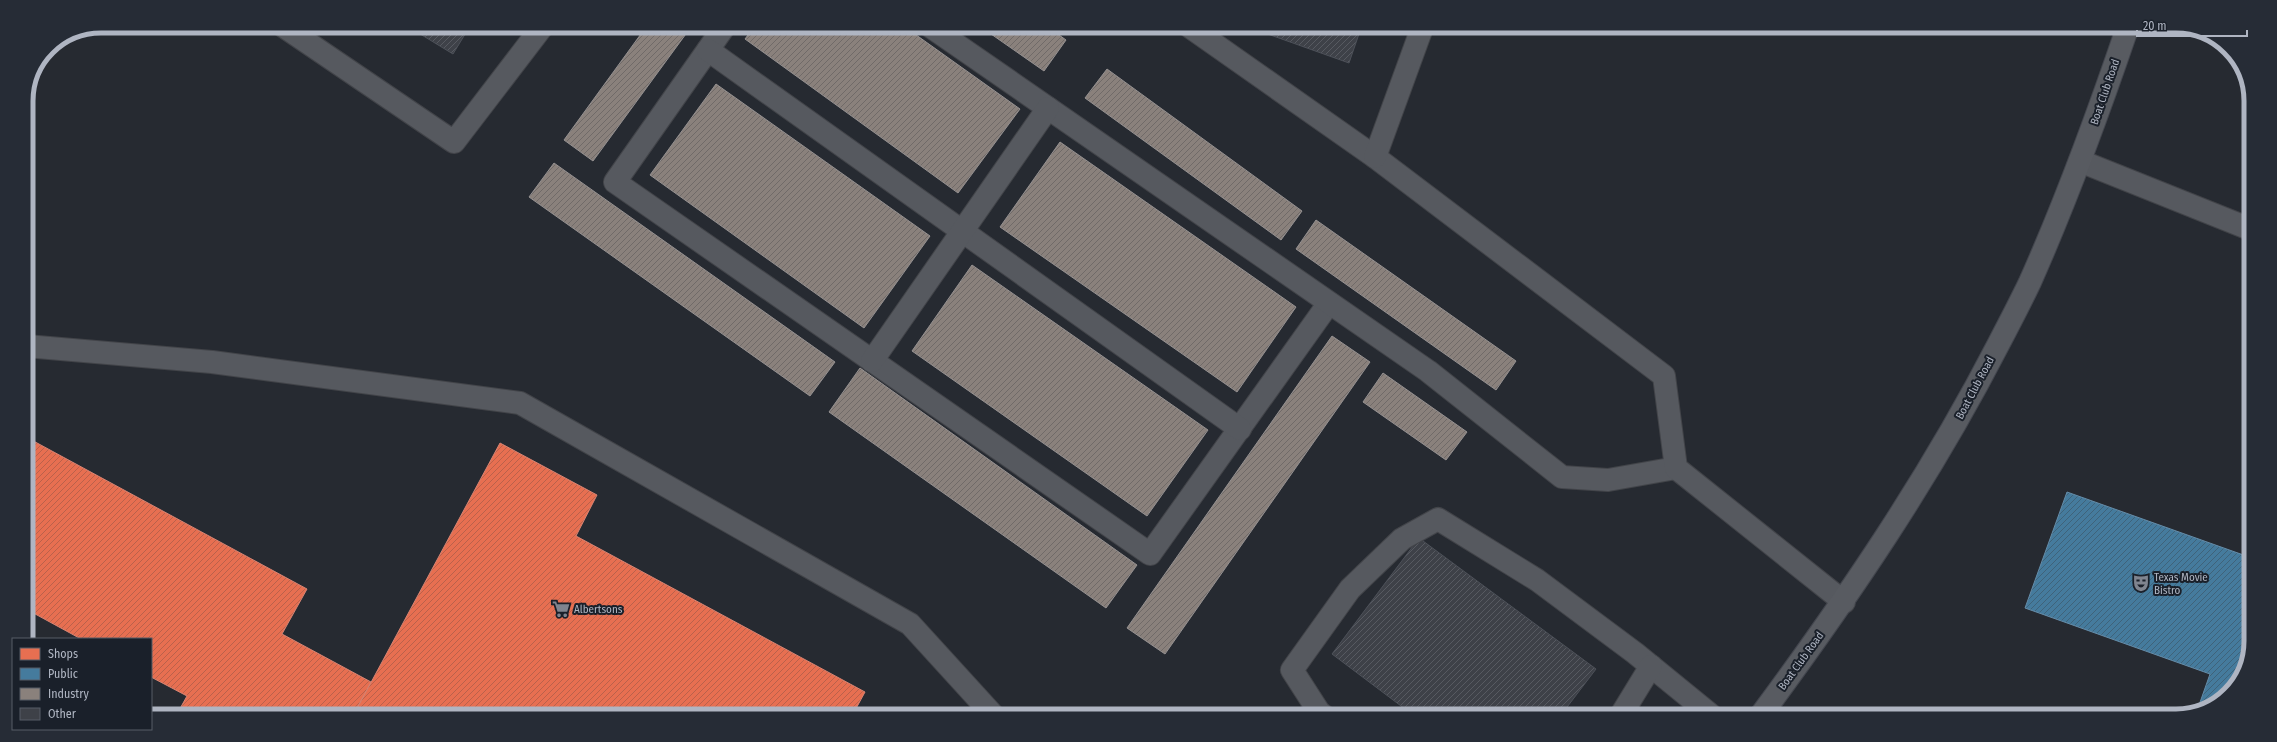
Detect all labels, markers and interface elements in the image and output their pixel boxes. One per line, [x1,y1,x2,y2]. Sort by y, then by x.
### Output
scale bar [2137,12,2247,38]
text: 20 m [2143,19,2167,33]
street label: Boat Club Road [2088,57,2122,127]
street label: Boat Club Road [1953,355,1997,421]
place label: Texas Movie Bistro [2154,571,2208,597]
theatre icon: Texas Movie Bistro [2131,573,2151,593]
supermarket icon: Albertsons [551,599,571,619]
place label: Albertsons [574,603,623,616]
street label: Boat Club Road [1776,629,1826,693]
legend [12,638,152,730]
text: Shops [48,647,78,661]
text: Public [48,667,78,681]
text: Industry [48,687,89,701]
text: Other [48,707,77,721]

